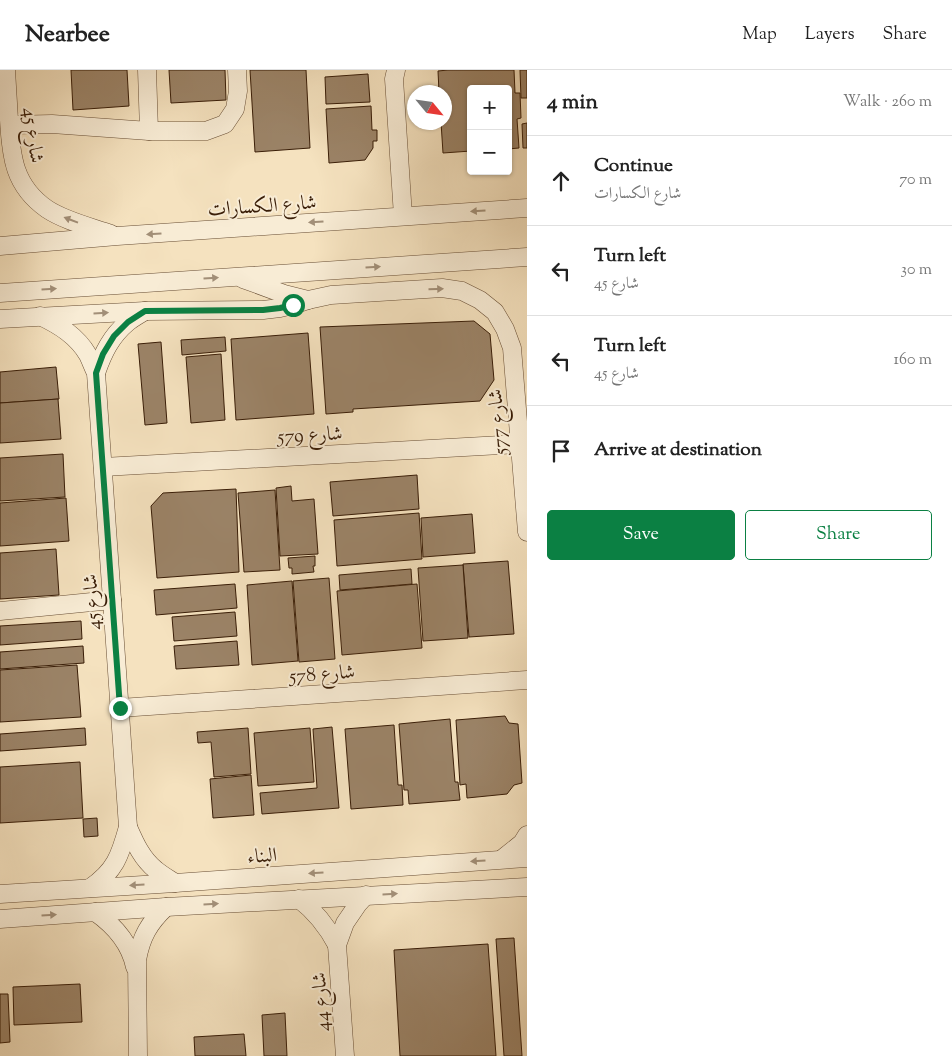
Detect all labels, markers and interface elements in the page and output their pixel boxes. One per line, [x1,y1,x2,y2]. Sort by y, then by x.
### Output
text: Nearbee [25,18,110,52]
text: Map [742,22,777,48]
text: Layers [805,22,855,48]
text: Share [883,22,927,48]
north arrow [407,85,452,130]
map controls [467,85,512,175]
button: + [467,85,512,130]
text: 4 min [547,88,598,118]
text: Walk · 260 m [843,91,932,114]
street label: شارع 45 [12,106,50,165]
button: − [467,130,512,175]
text: Continue [594,153,673,180]
icon: ahead [547,167,575,195]
text: 70 m [899,169,932,192]
text: شارع الكسارات [594,183,681,206]
street label: شارع الكسارات [207,189,318,227]
one-way arrow [470,208,486,216]
one-way arrow [63,216,78,224]
one-way arrow [308,219,324,227]
one-way arrow [146,230,162,238]
text: Turn left [594,243,666,270]
icon: left [547,257,575,285]
text: 30 m [901,259,932,282]
one-way arrow [365,263,381,271]
text: شارع 45 [594,273,639,296]
one-way arrow [203,274,219,282]
one-way arrow [41,285,57,293]
one-way arrow [429,285,445,293]
route start [282,294,305,317]
one-way arrow [93,309,109,317]
text: Turn left [594,333,666,360]
icon: left [547,347,575,375]
text: 160 m [894,349,932,372]
text: شارع 45 [594,363,639,386]
street label: شارع 577 [482,388,518,457]
street label: شارع 579 [276,420,343,454]
icon: arrive [547,437,575,465]
text: Arrive at destination [594,437,762,464]
button: Save [547,510,735,560]
button: Share [745,510,932,560]
street label: شارع 45 [77,573,111,631]
street label: شارع 578 [287,659,356,693]
route end [109,697,132,720]
street label: البناء [246,842,278,873]
one-way arrow [470,857,486,865]
one-way arrow [308,869,324,877]
one-way arrow [128,882,144,890]
one-way arrow [383,890,399,898]
one-way arrow [203,900,219,908]
one-way arrow [41,911,57,919]
street label: شارع 44 [306,971,340,1032]

